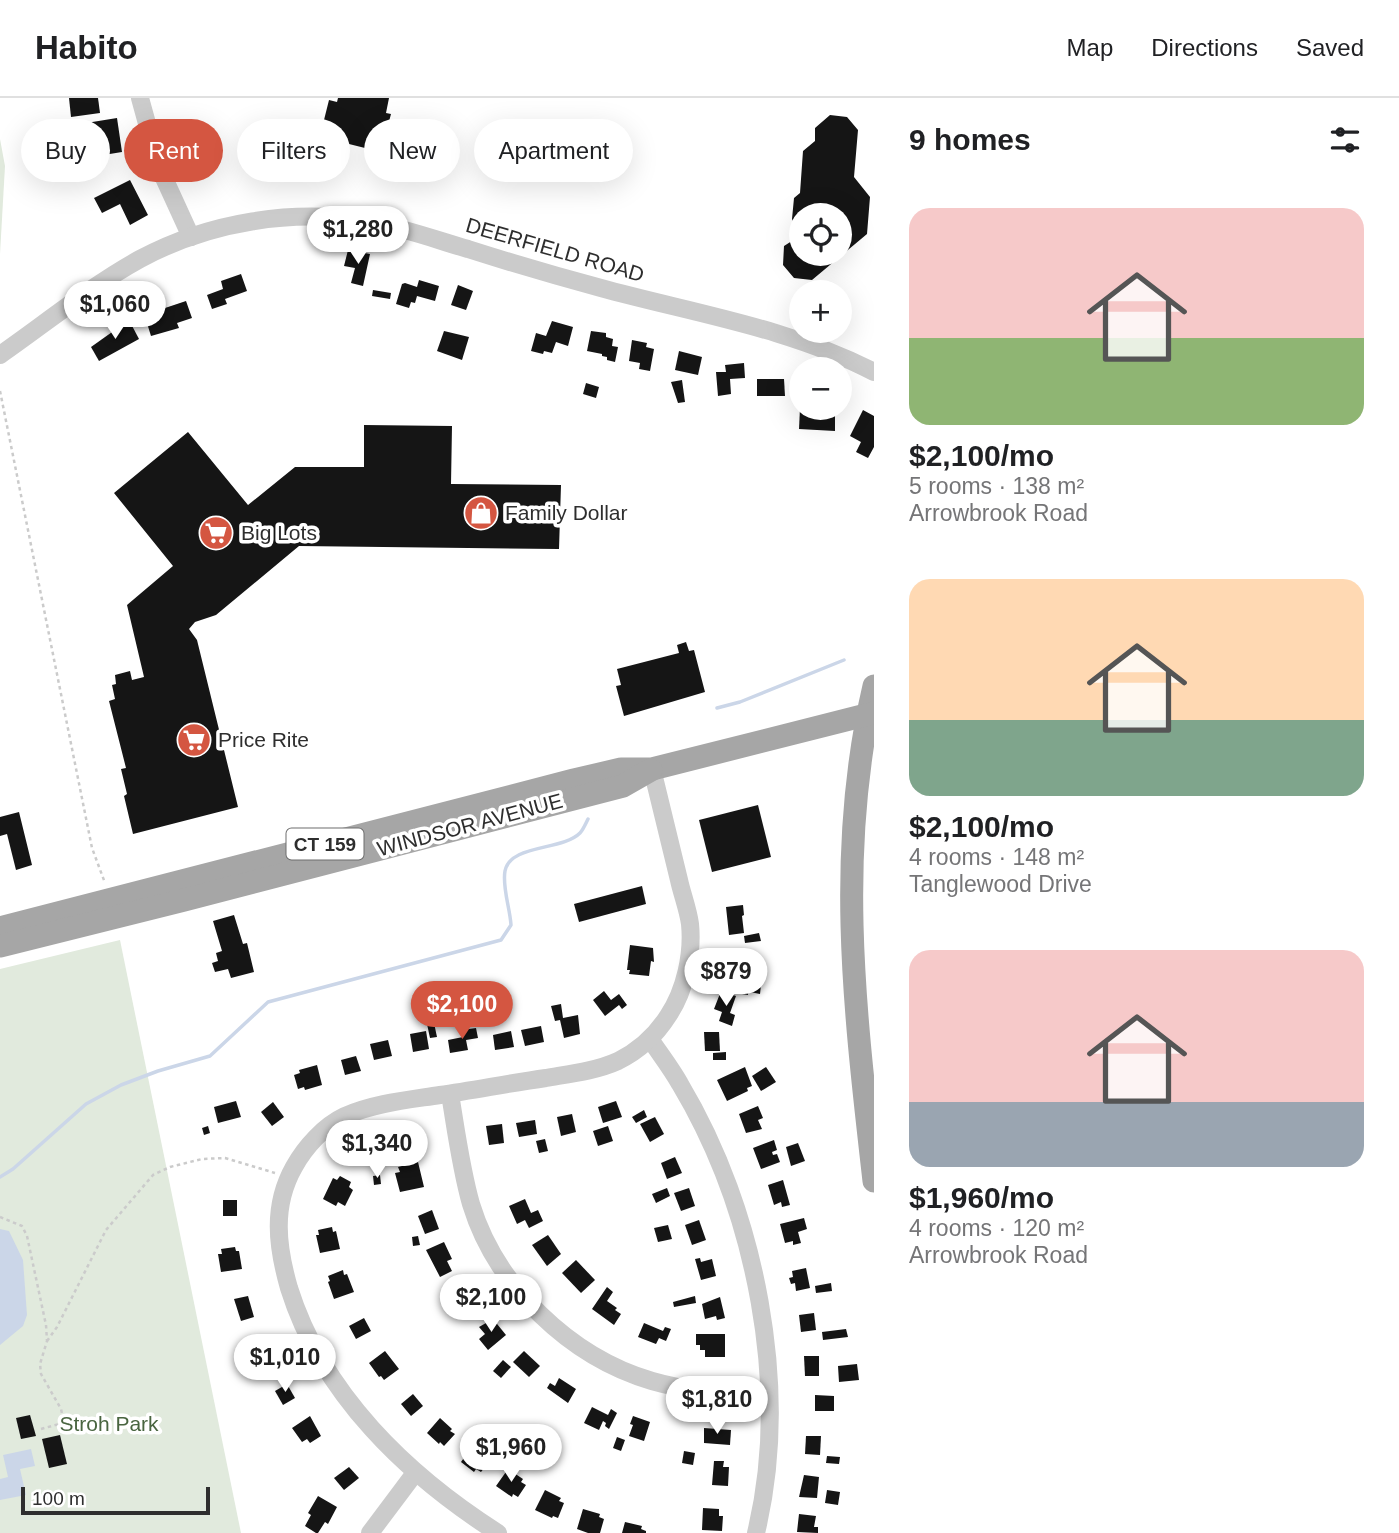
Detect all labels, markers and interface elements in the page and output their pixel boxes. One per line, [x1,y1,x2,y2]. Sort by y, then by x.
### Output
text: Habito [35,29,138,66]
text: Map [1067,34,1113,61]
text: Directions [1151,34,1258,61]
text: Saved [1296,34,1364,61]
chip: Buy [21,119,110,182]
chip: Rent [124,119,223,182]
chip: Filters [237,119,350,182]
chip: New [364,119,460,182]
chip: Apartment [474,119,633,182]
icon: filters [1326,121,1364,159]
text: 9 homes [909,123,1031,156]
map controls [789,203,852,420]
button: locate [789,203,852,266]
pin: $1,280 [301,206,415,266]
street label: DEERFIELD ROAD [463,213,647,286]
text: $1,280 [323,216,393,242]
icon: home [1074,254,1200,380]
button: + [789,280,852,343]
pin: $1,060 [58,282,172,341]
text: $1,060 [80,291,150,317]
button: − [789,357,852,420]
text: $2,100/mo [909,439,1054,472]
text: 5 rooms · 138 m² [909,473,1084,499]
shop icon: Family Dollar [462,494,500,532]
text: Arrowbrook Road [909,500,1088,526]
place label: Family Dollar [505,501,628,524]
supermarket icon: Big Lots [197,514,235,552]
place label: Big Lots [241,521,317,544]
icon: home [1074,625,1200,751]
supermarket icon: Price Rite [175,721,213,759]
place label: Price Rite [218,728,309,751]
street label: WINDSOR AVENUE [375,789,565,860]
text: $2,100/mo [909,810,1054,843]
road number: CT 159 [286,828,364,860]
text: 4 rooms · 148 m² [909,844,1084,870]
text: Tanglewood Drive [909,871,1092,897]
pin: $879 [685,948,767,1008]
text: $879 [700,958,752,984]
pin: $2,100 [405,982,519,1041]
text: $2,100 [427,991,497,1017]
icon: home [1074,996,1200,1122]
pin: $1,340 [320,1121,434,1180]
text: $1,340 [342,1130,412,1156]
text: $1,960/mo [909,1181,1054,1214]
text: 4 rooms · 120 m² [909,1215,1084,1241]
text: Arrowbrook Road [909,1242,1088,1268]
pin: $2,100 [434,1274,548,1334]
text: $2,100 [456,1284,526,1310]
pin: $1,010 [228,1334,342,1394]
text: $1,010 [250,1344,320,1370]
pin: $1,810 [660,1376,774,1436]
text: $1,810 [682,1386,752,1412]
park label: Stroh Park [59,1412,159,1435]
pin: $1,960 [454,1424,568,1484]
text: $1,960 [476,1434,546,1460]
scale bar [21,1484,210,1516]
text: 100 m [32,1488,85,1509]

